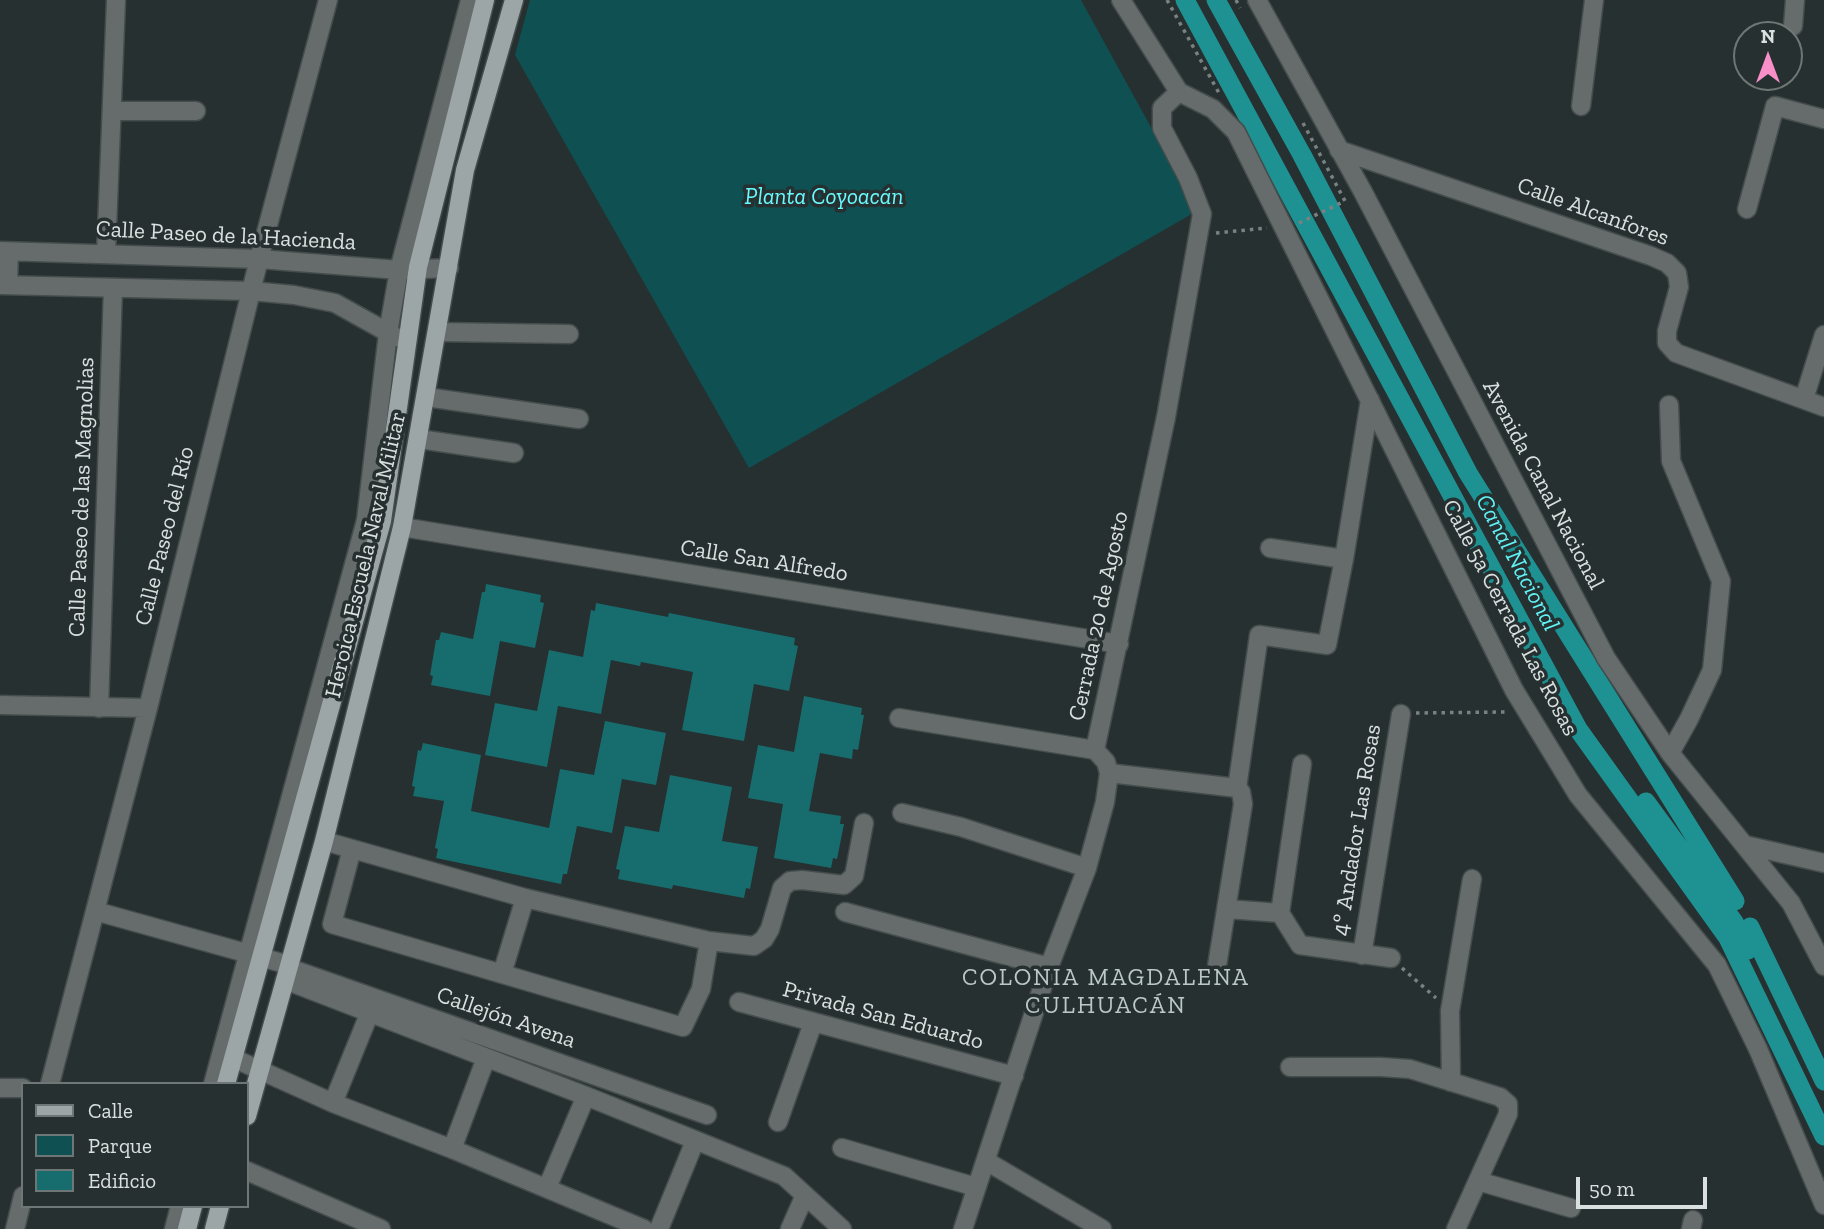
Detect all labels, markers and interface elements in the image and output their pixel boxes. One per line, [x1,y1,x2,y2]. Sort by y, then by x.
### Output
north arrow [1733,21,1803,91]
text: N [1761,25,1775,48]
street label: Calle Alcanfores [1513,172,1673,252]
park label: Planta Coyoacán [745,183,903,211]
street label: Calle Paseo de la Hacienda [95,215,357,257]
street label: Calle Paseo de las Magnolias [63,357,101,637]
street label: Avenida Canal Nacional [1476,376,1610,594]
street label: Heroica Escuela Naval Militar [320,409,412,701]
street label: Calle Paseo del Río [129,444,201,628]
water label: Canal Nacional [1469,490,1565,636]
street label: Calle 5a Cerrada Las Rosas [1436,495,1584,741]
street label: Cerrada 20 de Agosto [1063,509,1135,723]
street label: Calle San Alfredo [678,534,850,588]
street label: 4º Andador Las Rosas [1327,722,1387,938]
district label: COLONIA MAGDALENA CULHUACÁN [964,964,1248,1020]
street label: Privada San Eduardo [780,976,986,1056]
street label: Callejón Avena [433,981,579,1055]
legend [21,1082,248,1208]
text: Calle [88,1098,133,1123]
text: Parque [88,1133,152,1158]
scale bar [1579,1162,1710,1206]
text: Edificio [88,1168,156,1193]
text: 50 m [1589,1176,1635,1201]

